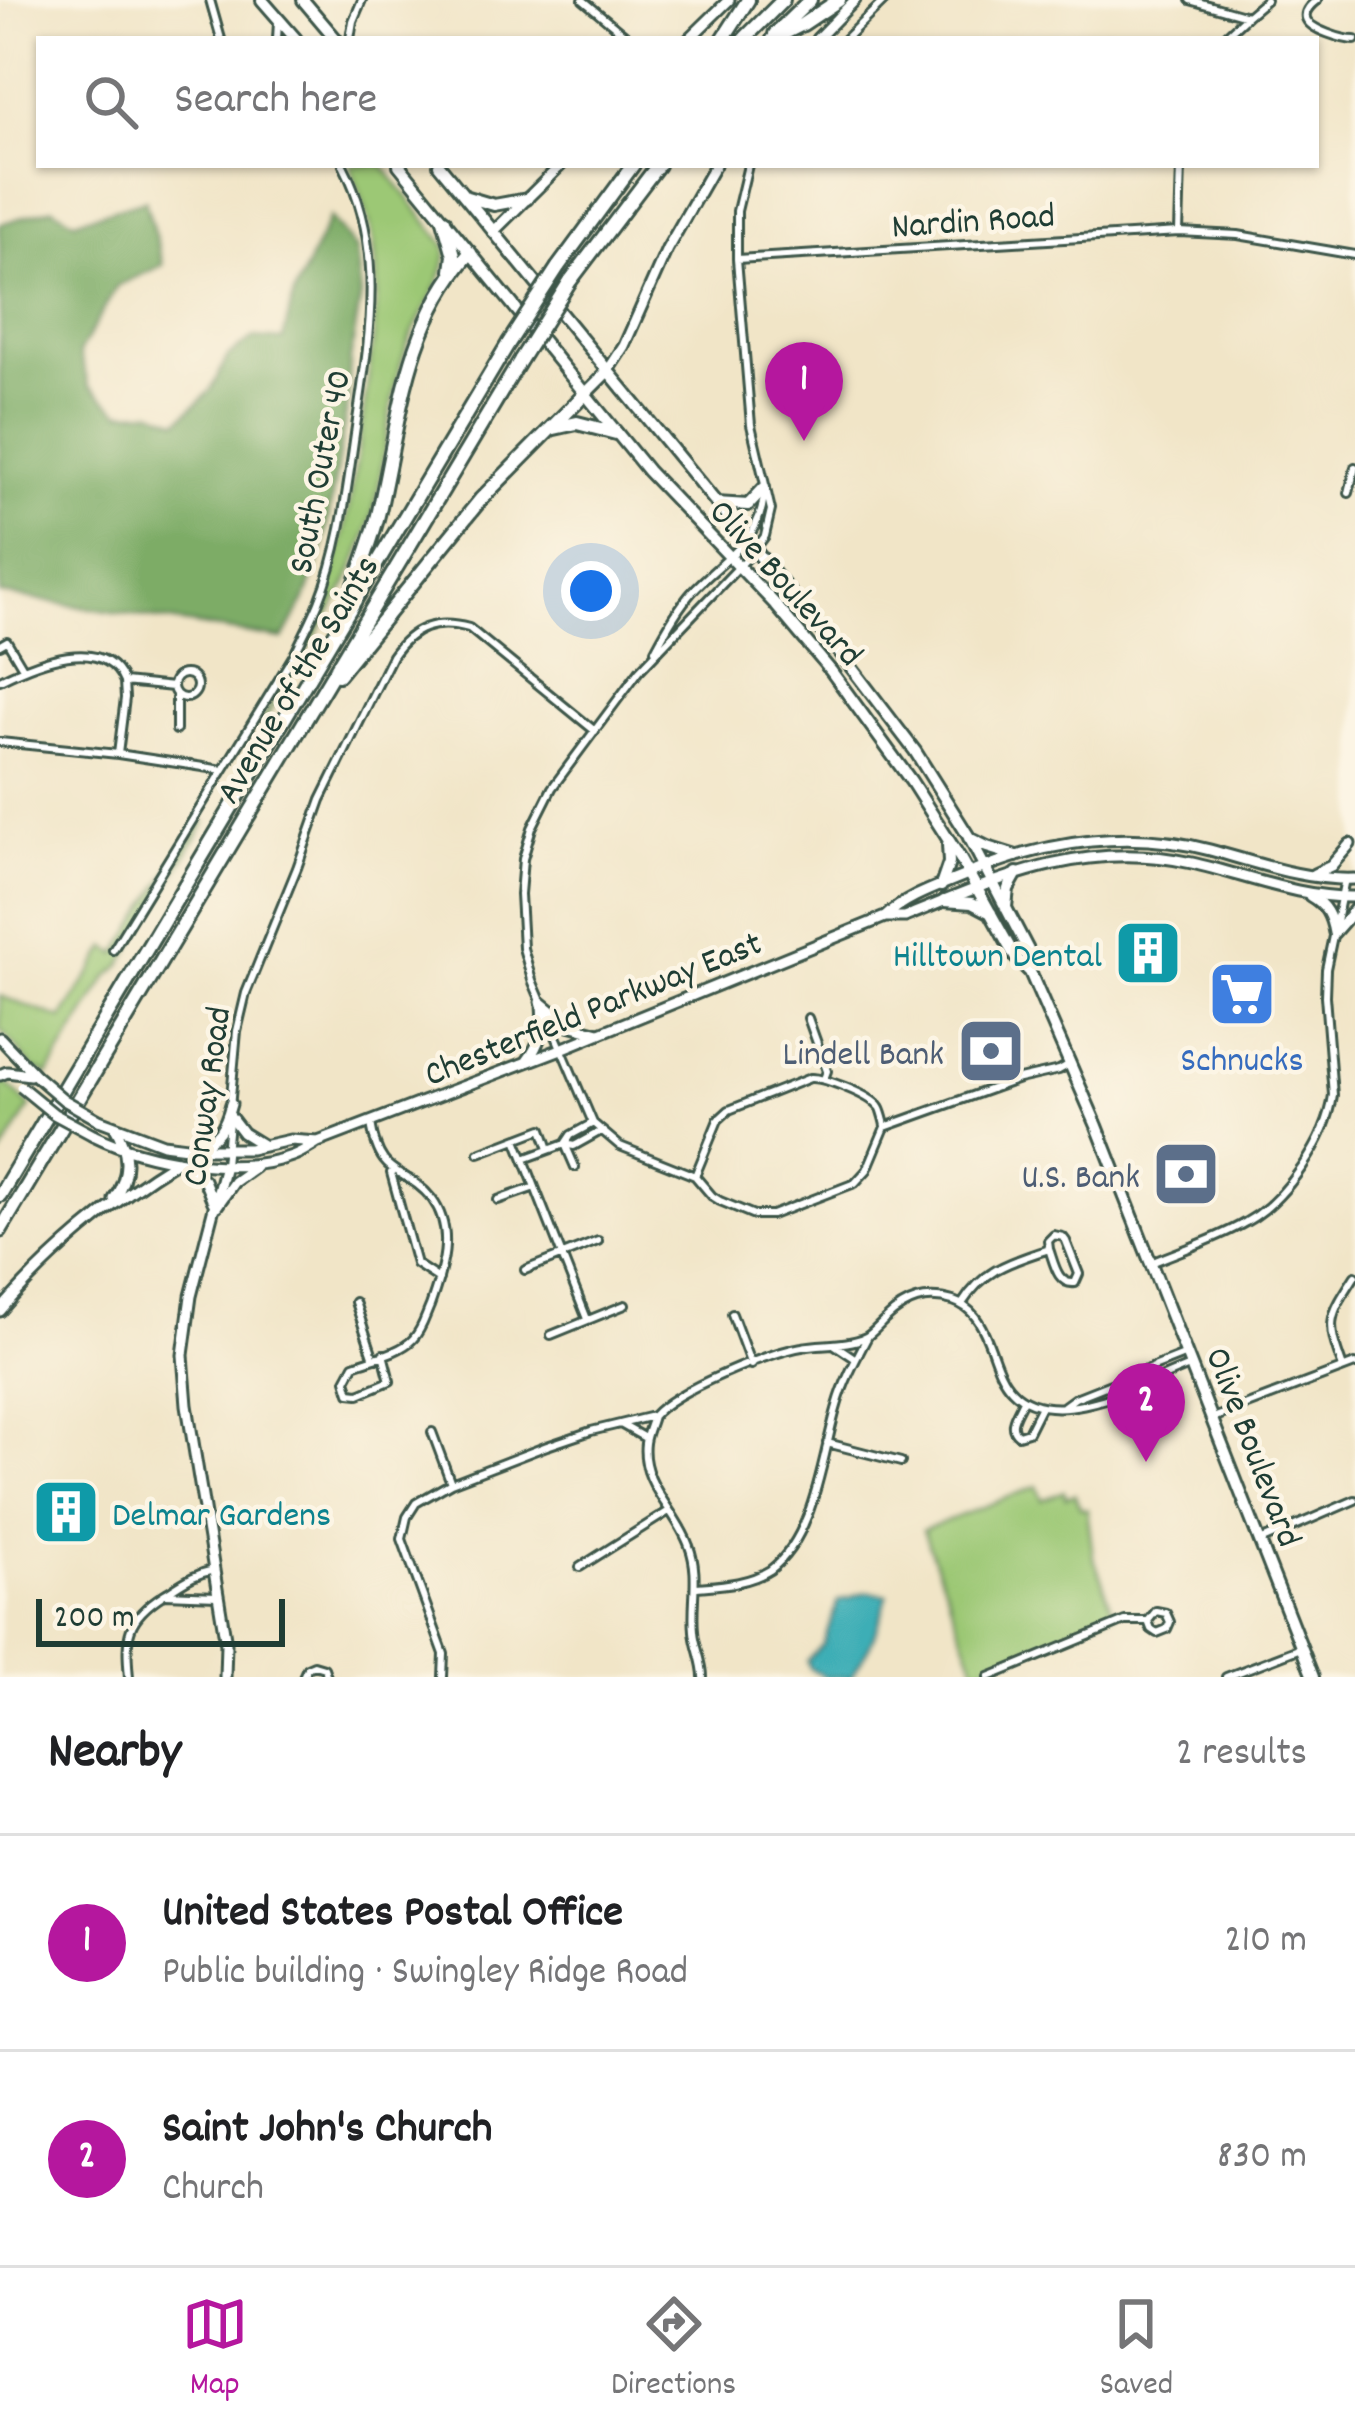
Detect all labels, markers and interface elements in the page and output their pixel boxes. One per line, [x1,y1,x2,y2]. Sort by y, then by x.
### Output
search box [36,36,1319,168]
icon: search [78,69,144,135]
text: Search here [174,70,377,134]
street label: Nardin Road [890,192,1057,256]
pin: 1 [765,342,843,441]
street label: South Outer 40 [278,366,368,579]
street label: Olive Boulevard [694,490,873,680]
street label: Avenue of the Saints [205,547,395,815]
your location [561,561,621,621]
building icon: Hilltown Dental [1113,918,1183,988]
street label: Chesterfield Parkway East [418,920,771,1103]
place label: Hilltown Dental [893,933,1102,985]
supermarket icon: Schnucks [1207,959,1277,1029]
street label: Conway Road [172,1004,248,1190]
bank icon: Lindell Bank [956,1016,1026,1086]
place label: Lindell Bank [783,1031,944,1083]
place label: Schnucks [1180,1037,1304,1089]
bank icon: U.S. Bank [1151,1139,1221,1209]
place label: U.S. Bank [1021,1154,1140,1206]
street label: Olive Boulevard [1188,1341,1312,1556]
pin: 2 [1107,1363,1185,1462]
building icon: Delmar Gardens [31,1477,101,1547]
place label: Delmar Gardens [112,1492,331,1544]
scale bar [36,1593,285,1646]
text: 200 m [54,1596,135,1643]
text: Nearby [48,1719,181,1791]
text: 2 results [1176,1728,1307,1783]
text: United States Postal Office [162,1883,623,1947]
text: 1 [83,1915,91,1970]
text: 210 m [1224,1915,1307,1970]
text: Public building · Swingley Ridge Road [162,1947,688,2002]
text: Saint John's Church [162,2099,492,2163]
text: 2 [78,2131,96,2186]
text: 830 m [1217,2131,1307,2186]
text: Church [162,2163,264,2218]
tab: Map [182,2291,248,2410]
tab: Directions [611,2291,736,2410]
tab: Saved [1100,2291,1173,2410]

